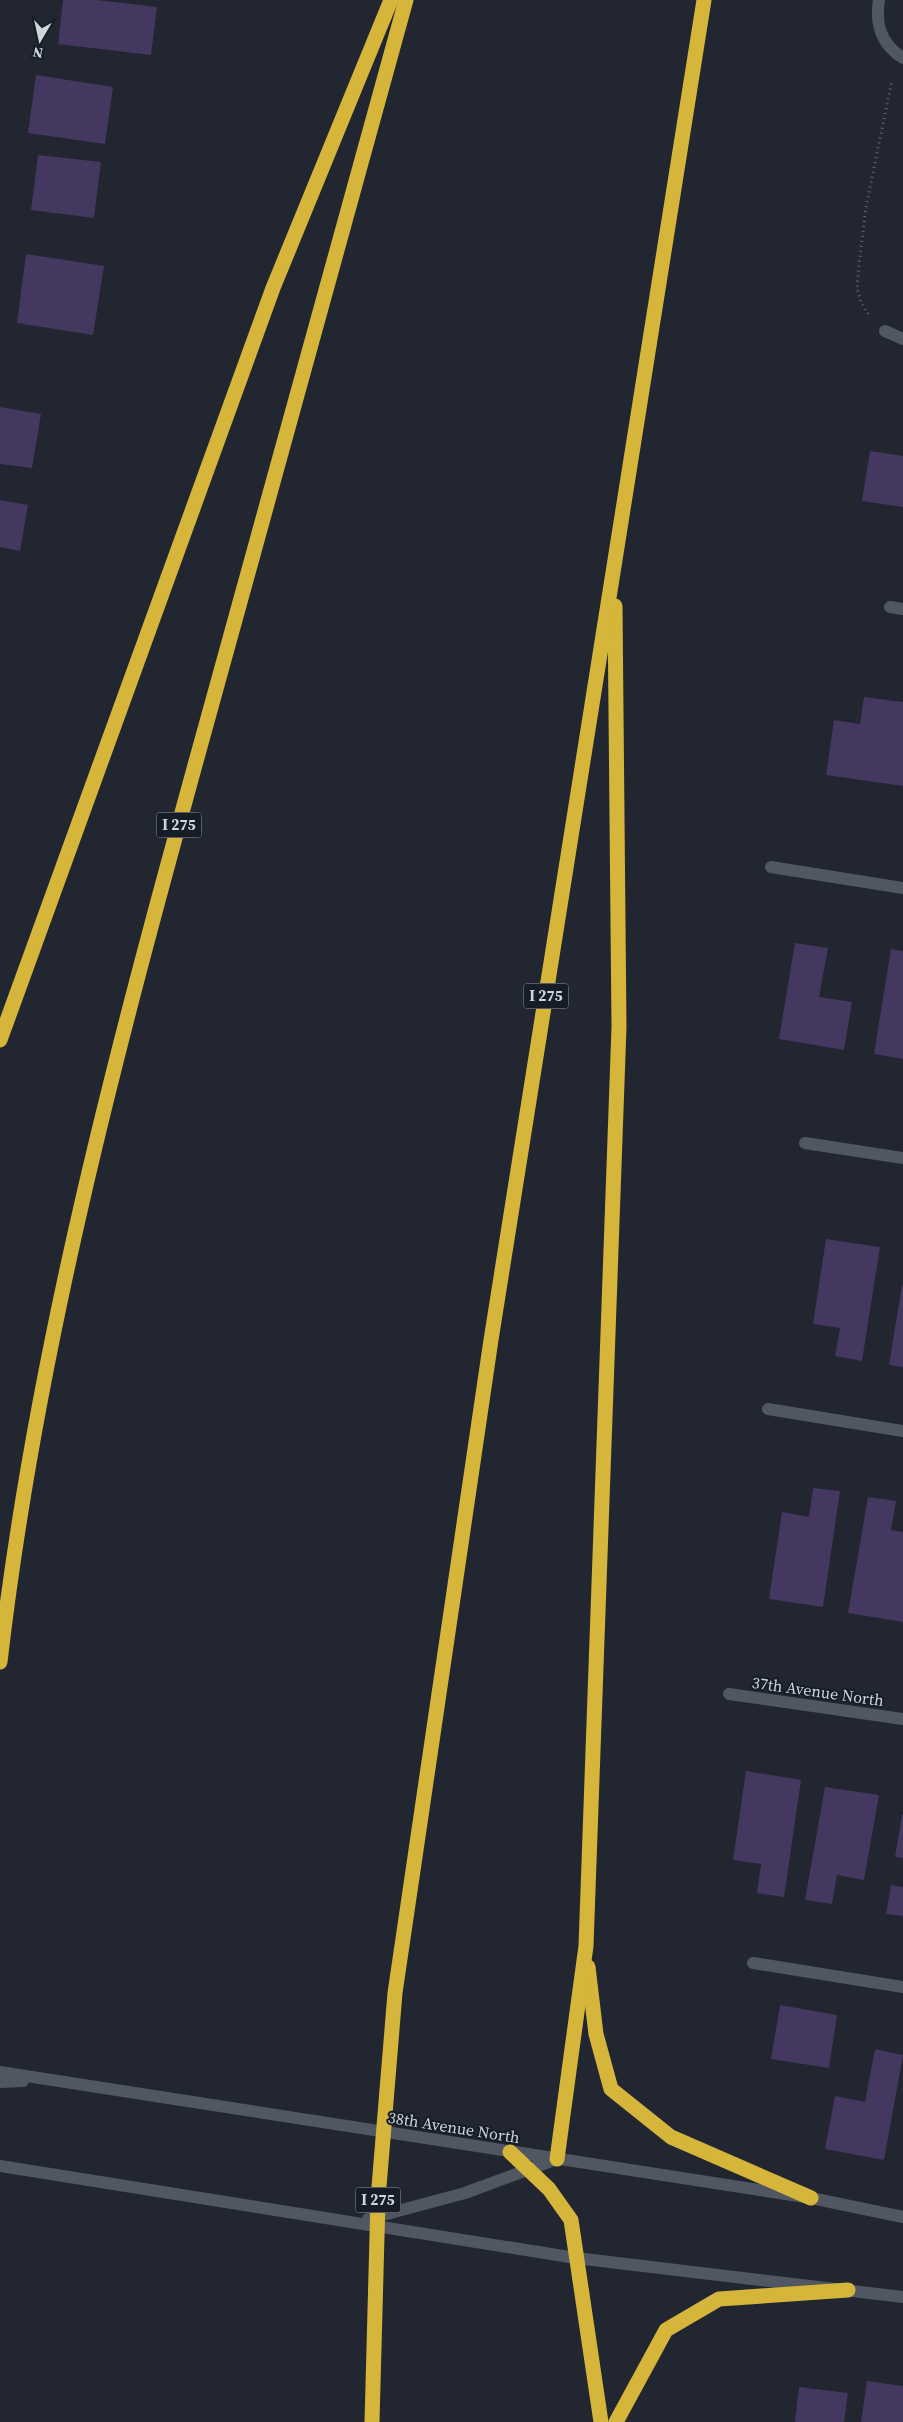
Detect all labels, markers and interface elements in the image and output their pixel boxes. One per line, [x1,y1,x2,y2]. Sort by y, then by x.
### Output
north arrow [15,15,65,65]
text: N [31,42,45,64]
road number: I 275 [156,812,202,838]
road number: I 275 [524,984,568,1008]
street label: 37th Avenue North [751,1671,886,1711]
street label: 38th Avenue North [387,2106,522,2148]
road number: I 275 [356,2188,400,2212]

